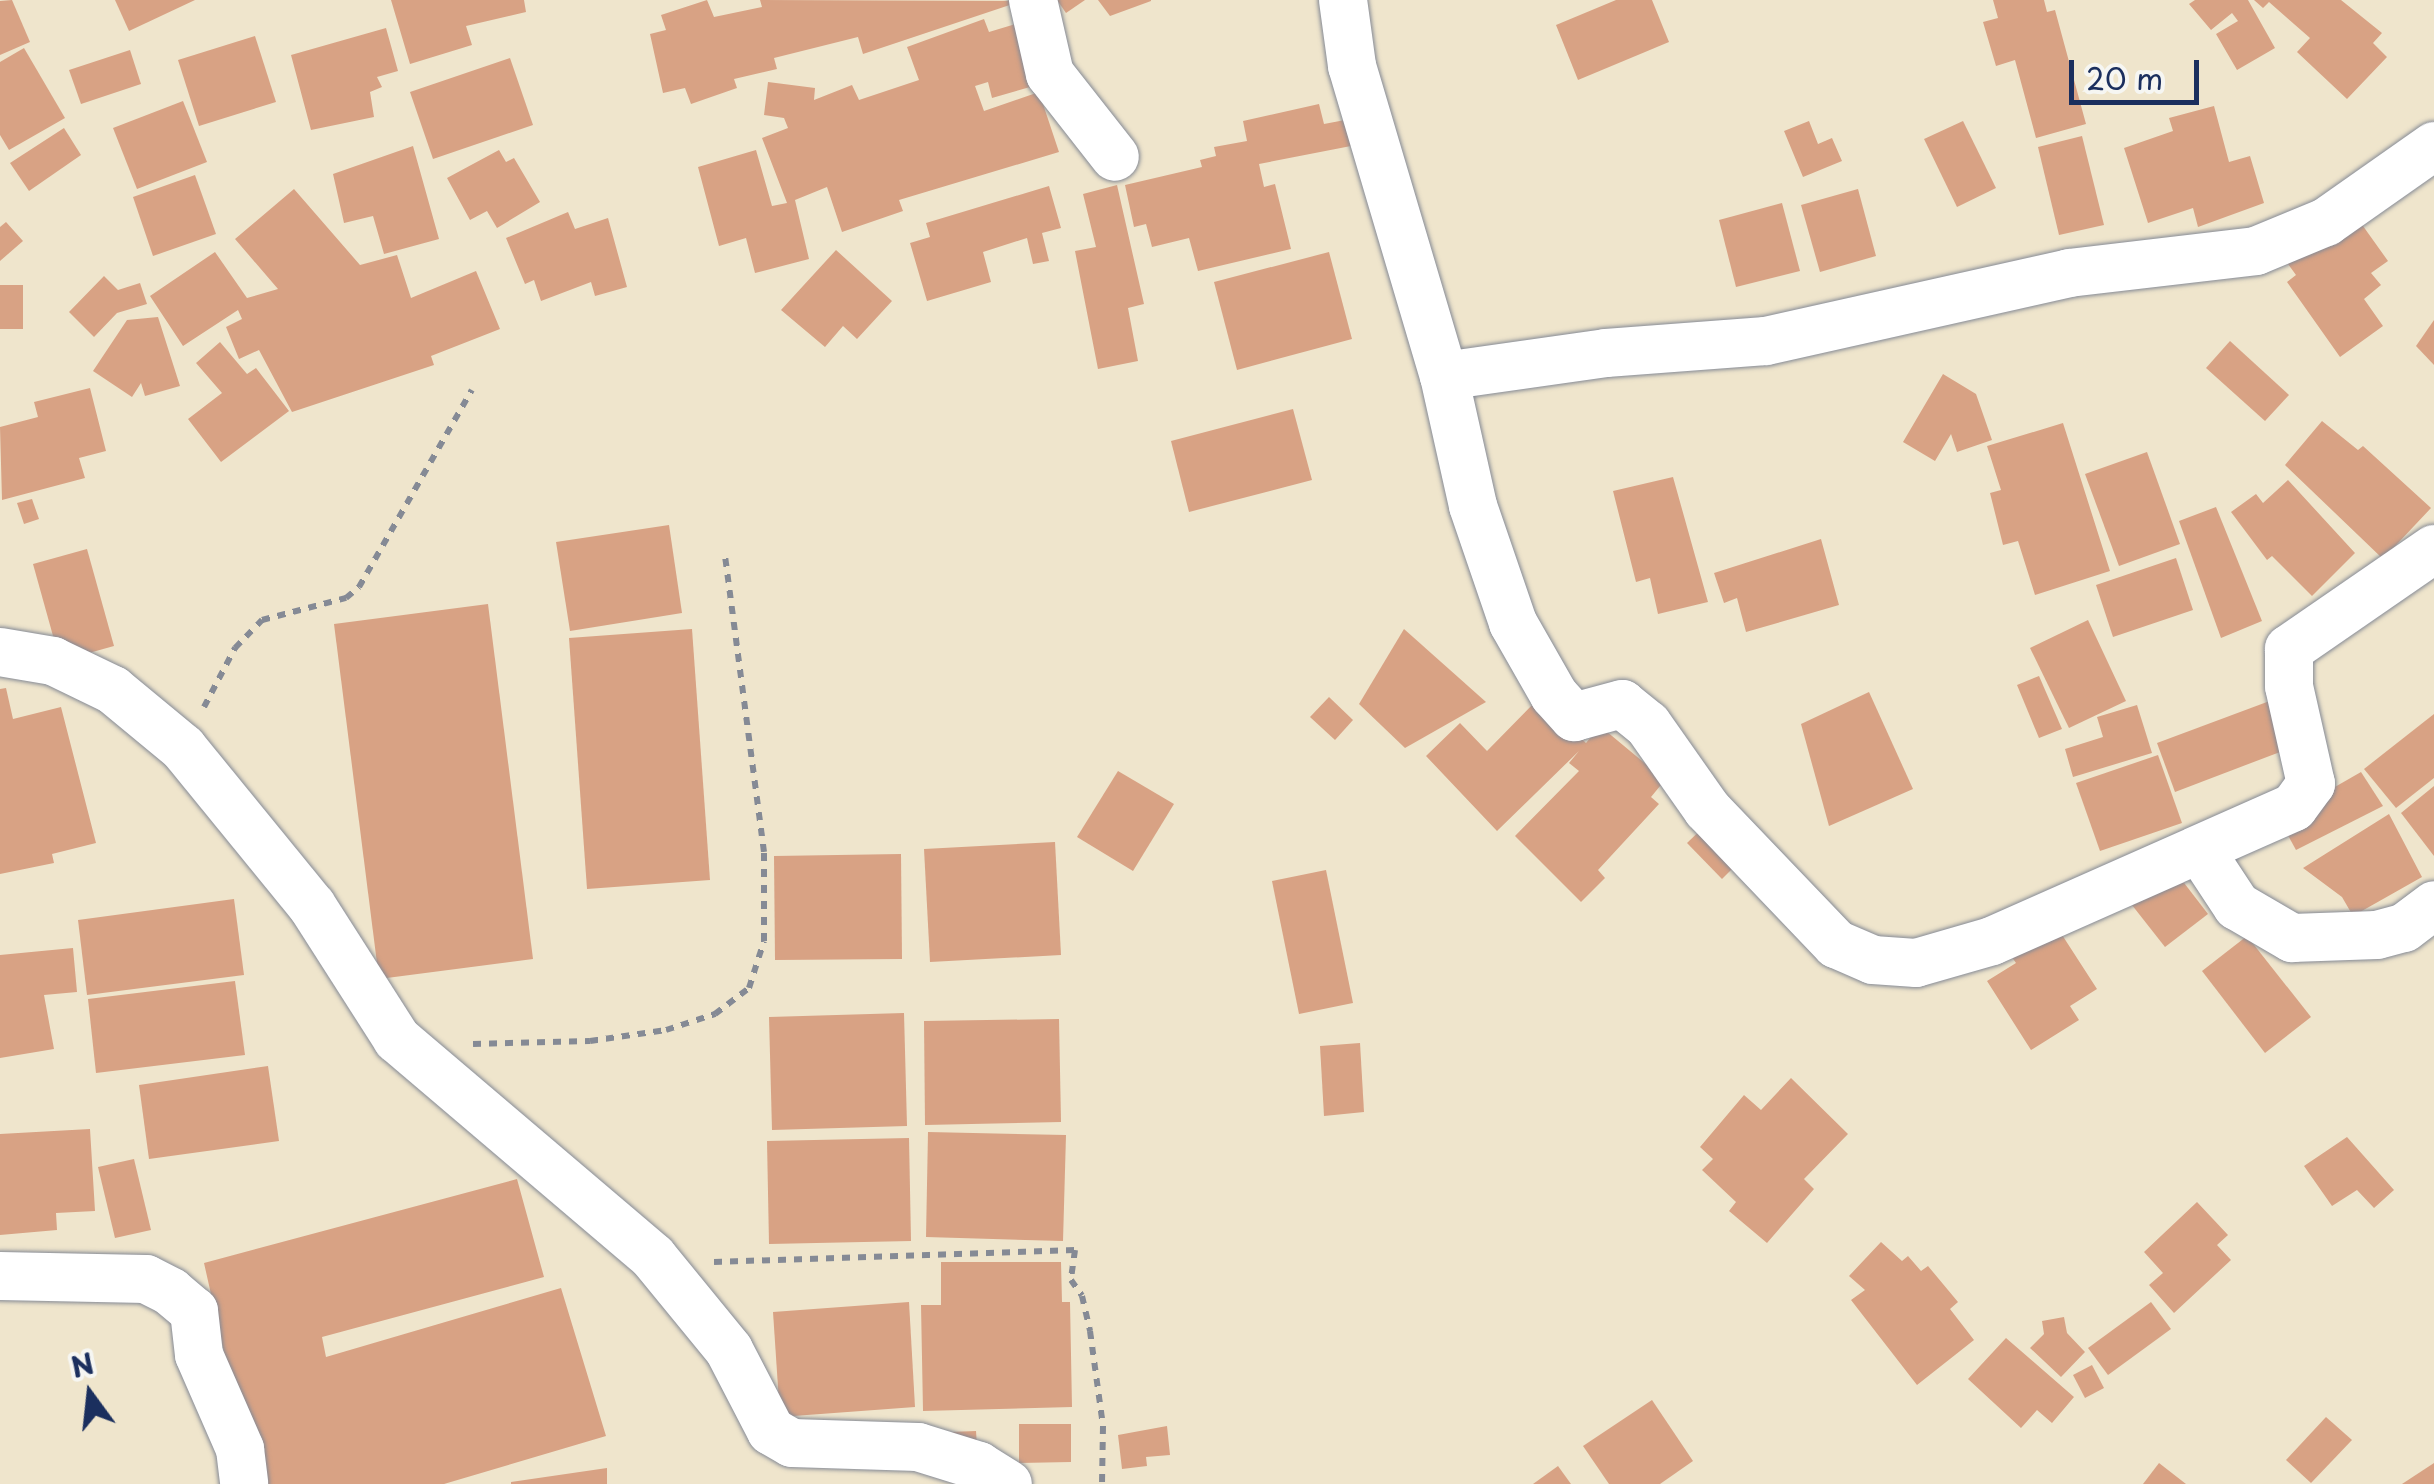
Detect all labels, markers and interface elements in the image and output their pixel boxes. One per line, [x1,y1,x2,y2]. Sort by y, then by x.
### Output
scale bar [2074,40,2204,102]
text: 20 m [2086,55,2163,100]
text: N [66,1341,98,1388]
north arrow [40,1344,140,1444]

